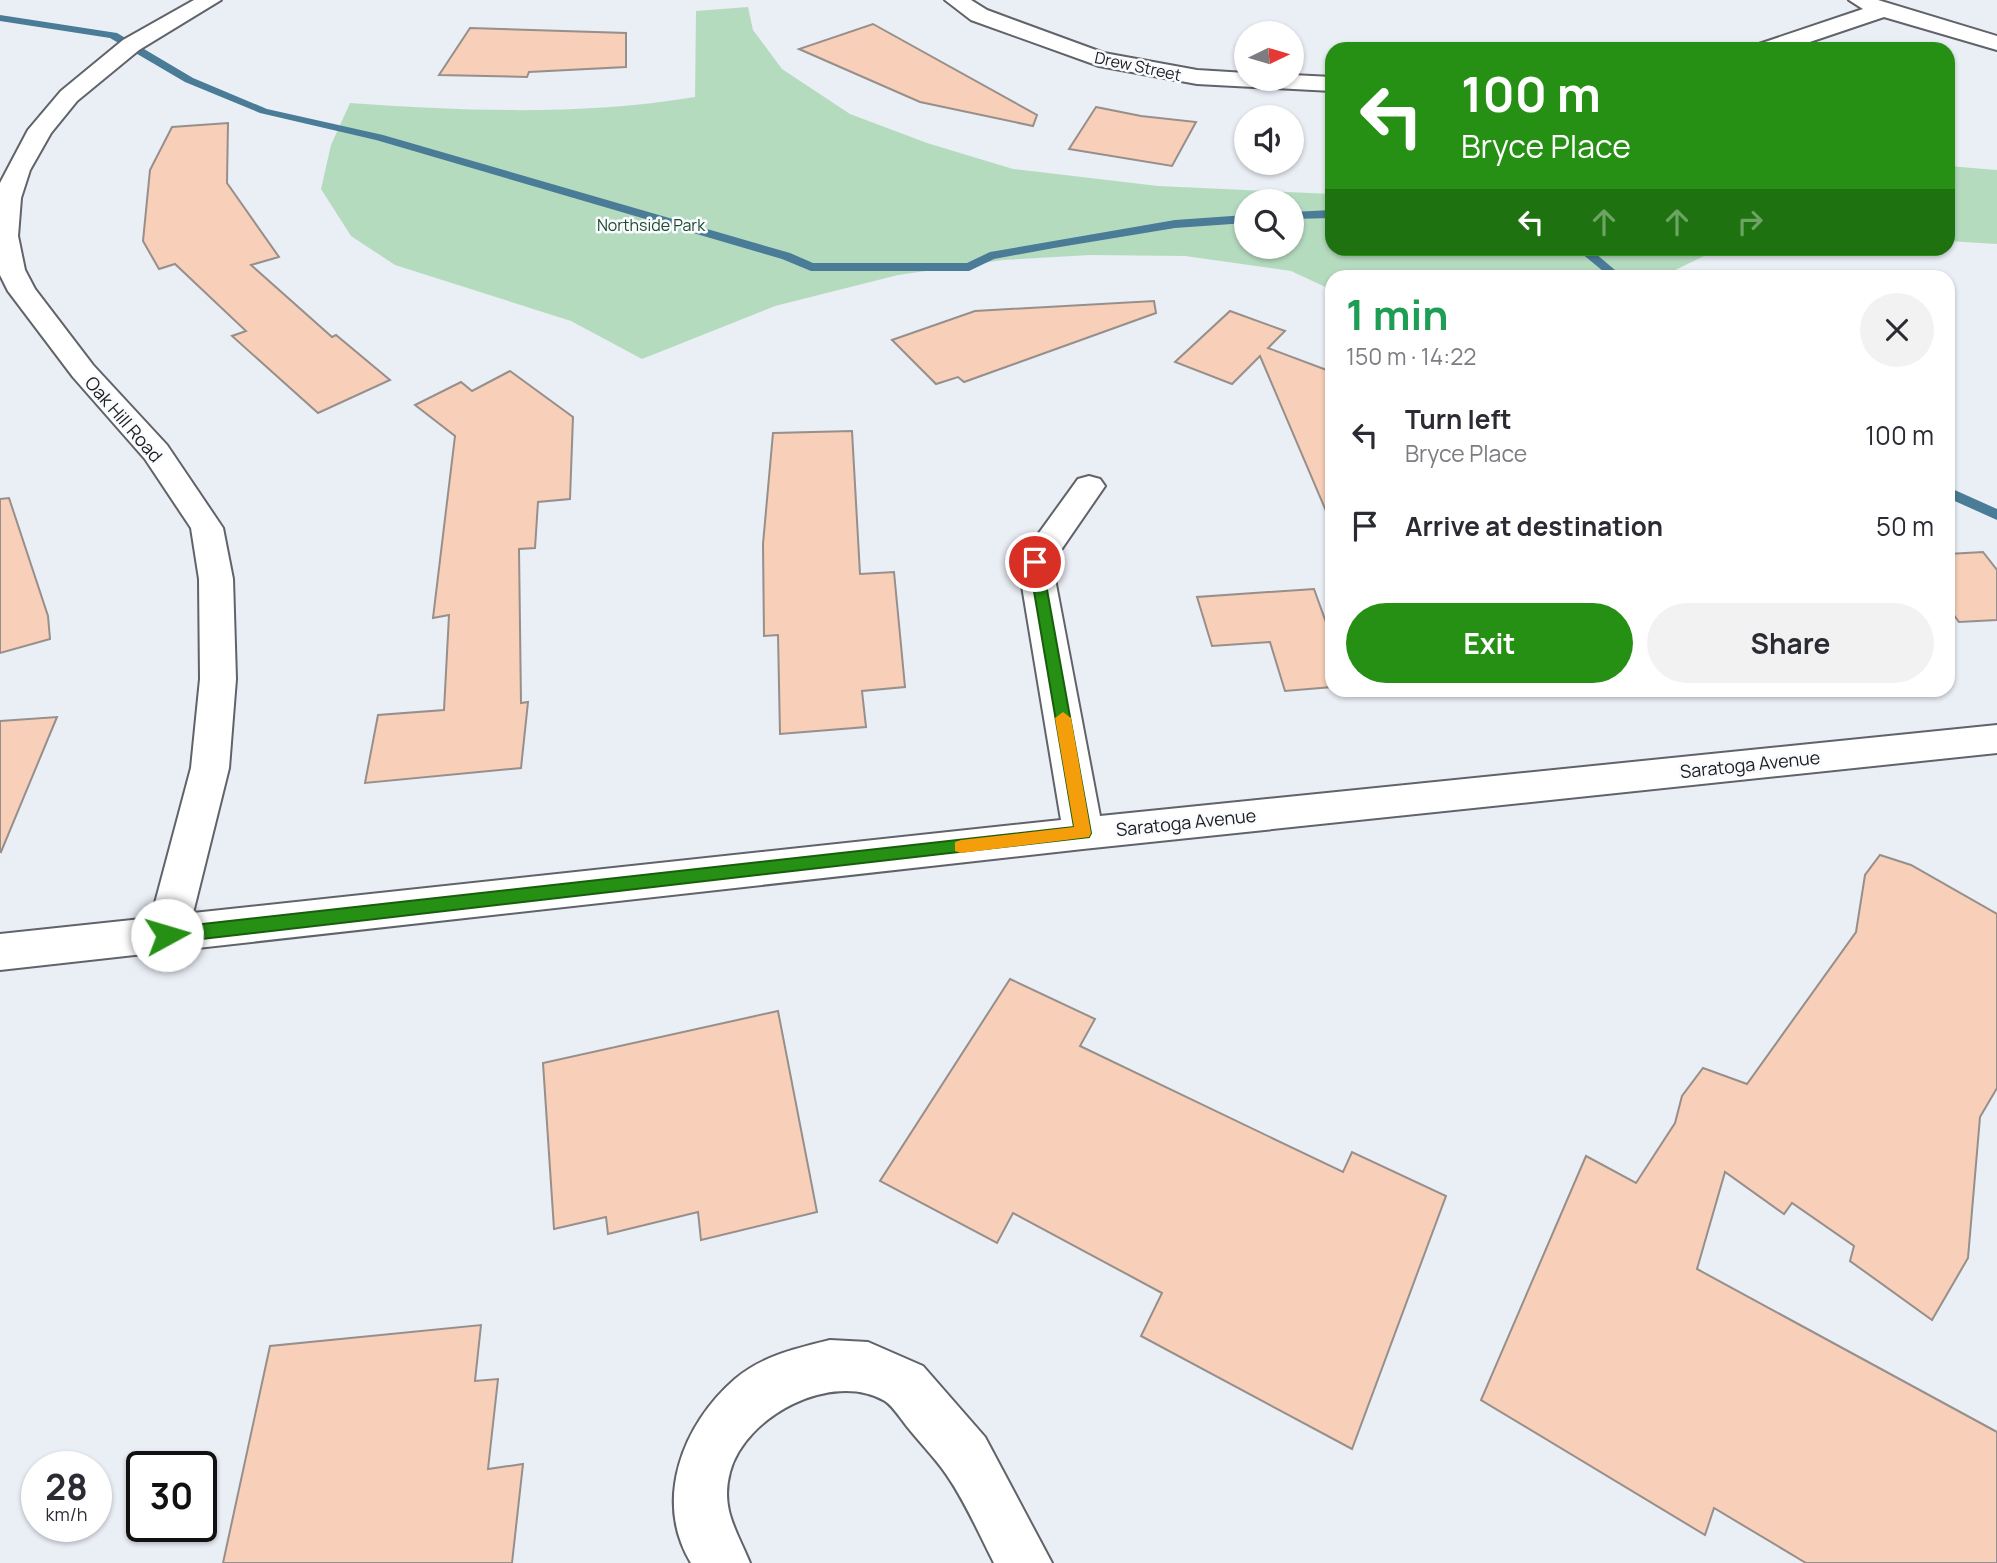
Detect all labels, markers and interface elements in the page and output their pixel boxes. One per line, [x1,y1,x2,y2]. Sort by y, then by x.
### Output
north arrow [1234,21,1304,91]
map controls [1234,21,1304,259]
street label: Drew Street [1093,46,1183,86]
text: 100 m [1461,60,1601,127]
icon: left [1346,70,1437,161]
button: sound [1234,105,1304,175]
text: Bryce Place [1461,124,1631,168]
button: search [1234,189,1304,259]
icon: left [1512,203,1550,241]
icon: ahead [1585,203,1623,241]
icon: ahead [1658,203,1696,241]
icon: right [1731,203,1769,241]
park label: Northside Park [597,214,706,236]
text: 1 min [1346,285,1449,343]
button: close [1860,293,1934,367]
text: 150 m · 14:22 [1346,340,1476,372]
street label: Oak Hill Road [80,371,168,467]
text: Turn left [1405,401,1512,437]
icon: left [1346,416,1384,454]
text: 100 m [1865,417,1934,453]
text: Bryce Place [1405,437,1527,469]
icon: arrive [1346,507,1384,545]
text: Arrive at destination [1405,508,1663,544]
text: 50 m [1876,508,1934,544]
pin [1005,532,1065,592]
icon: arrive [1016,543,1054,581]
button: Exit [1346,603,1633,683]
button: Share [1647,603,1934,683]
street label: Saratoga Avenue [1679,745,1821,783]
street label: Saratoga Avenue [1115,803,1257,841]
position arrow [130,898,204,972]
speed limit sign: 30 [126,1451,217,1542]
text: 28 [45,1463,88,1511]
text: km/h [46,1502,87,1526]

